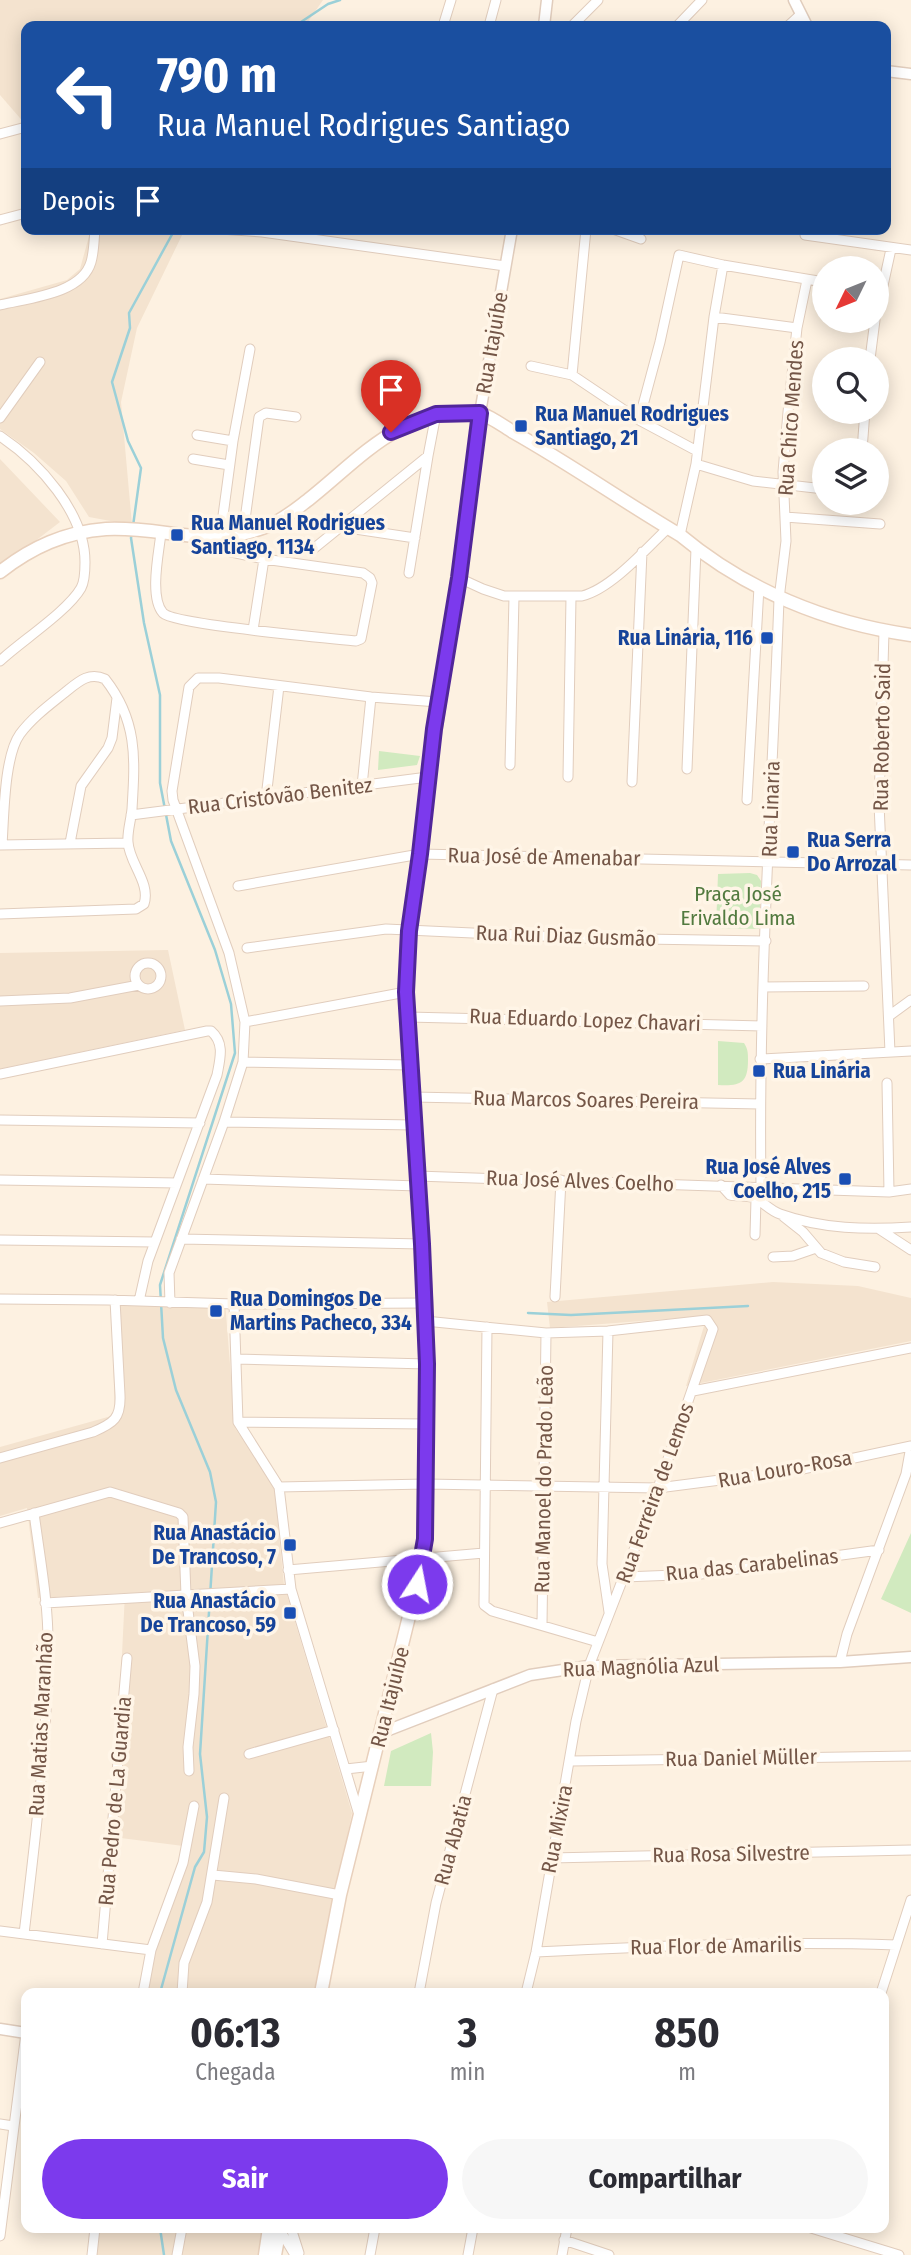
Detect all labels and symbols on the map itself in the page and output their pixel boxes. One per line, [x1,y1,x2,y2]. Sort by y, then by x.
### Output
north arrow [812,256,889,332]
street label: Rua Itajuíbe [470,290,514,396]
street label: Rua Chico Mendes [773,339,809,497]
pin [361,360,421,432]
place label: Rua Manuel Rodrigues Santiago, 21 [535,401,729,451]
marker: Rua Manuel Rodrigues Santiago, 21 [513,418,529,434]
place label: Rua Manuel Rodrigues Santiago, 1134 [191,510,385,560]
marker: Rua Manuel Rodrigues Santiago, 1134 [169,527,185,543]
place label: Rua Linária, 116 [618,625,753,651]
marker: Rua Linária, 116 [759,630,775,646]
street label: Rua Roberto Said [868,663,896,811]
street label: Rua Linaria [756,760,786,858]
street label: Rua Cristóvão Benitez [186,772,374,820]
place label: Rua Serra Do Arrozal [807,827,897,877]
street label: Rua José de Amenabar [447,842,641,872]
marker: Rua Serra Do Arrozal [785,844,801,860]
park label: Praça José Erivaldo Lima [680,881,796,931]
street label: Rua Rui Diaz Gusmão [475,920,657,952]
street label: Rua Eduardo Lopez Chavari [469,1003,701,1037]
place label: Rua Linária [773,1058,871,1084]
marker: Rua Linária [751,1063,767,1079]
street label: Rua Marcos Soares Pereira [473,1085,699,1115]
place label: Rua José Alves Coelho, 215 [706,1154,831,1204]
street label: Rua José Alves Coelho [486,1165,674,1197]
marker: Rua José Alves Coelho, 215 [837,1171,853,1187]
place label: Rua Domingos De Martins Pacheco, 334 [230,1286,412,1336]
marker: Rua Domingos De Martins Pacheco, 334 [208,1303,224,1319]
street label: Rua Manoel do Prado Leão [529,1365,559,1593]
street label: Rua Ferreira de Lemos [610,1399,700,1587]
street label: Rua Louro-Rosa [716,1444,854,1494]
place label: Rua Anastácio De Trancoso, 7 [152,1520,276,1570]
marker: Rua Anastácio De Trancoso, 7 [282,1537,298,1553]
street label: Rua das Carabelinas [664,1543,840,1587]
position arrow [380,1547,454,1621]
place label: Rua Anastácio De Trancoso, 59 [140,1588,276,1638]
marker: Rua Anastácio De Trancoso, 59 [282,1605,298,1621]
street label: Rua Matias Maranhão [23,1631,59,1817]
street label: Rua Itajuíbe [365,1644,415,1750]
street label: Rua Magnólia Azul [562,1651,720,1683]
street label: Rua Pedro de La Guardia [93,1695,137,1907]
street label: Rua Daniel Müller [665,1744,818,1772]
street label: Rua Mixira [536,1783,578,1875]
street label: Rua Abatia [428,1792,478,1888]
street label: Rua Rosa Silvestre [652,1840,810,1868]
street label: Rua Flor de Amarilis [630,1932,802,1960]

